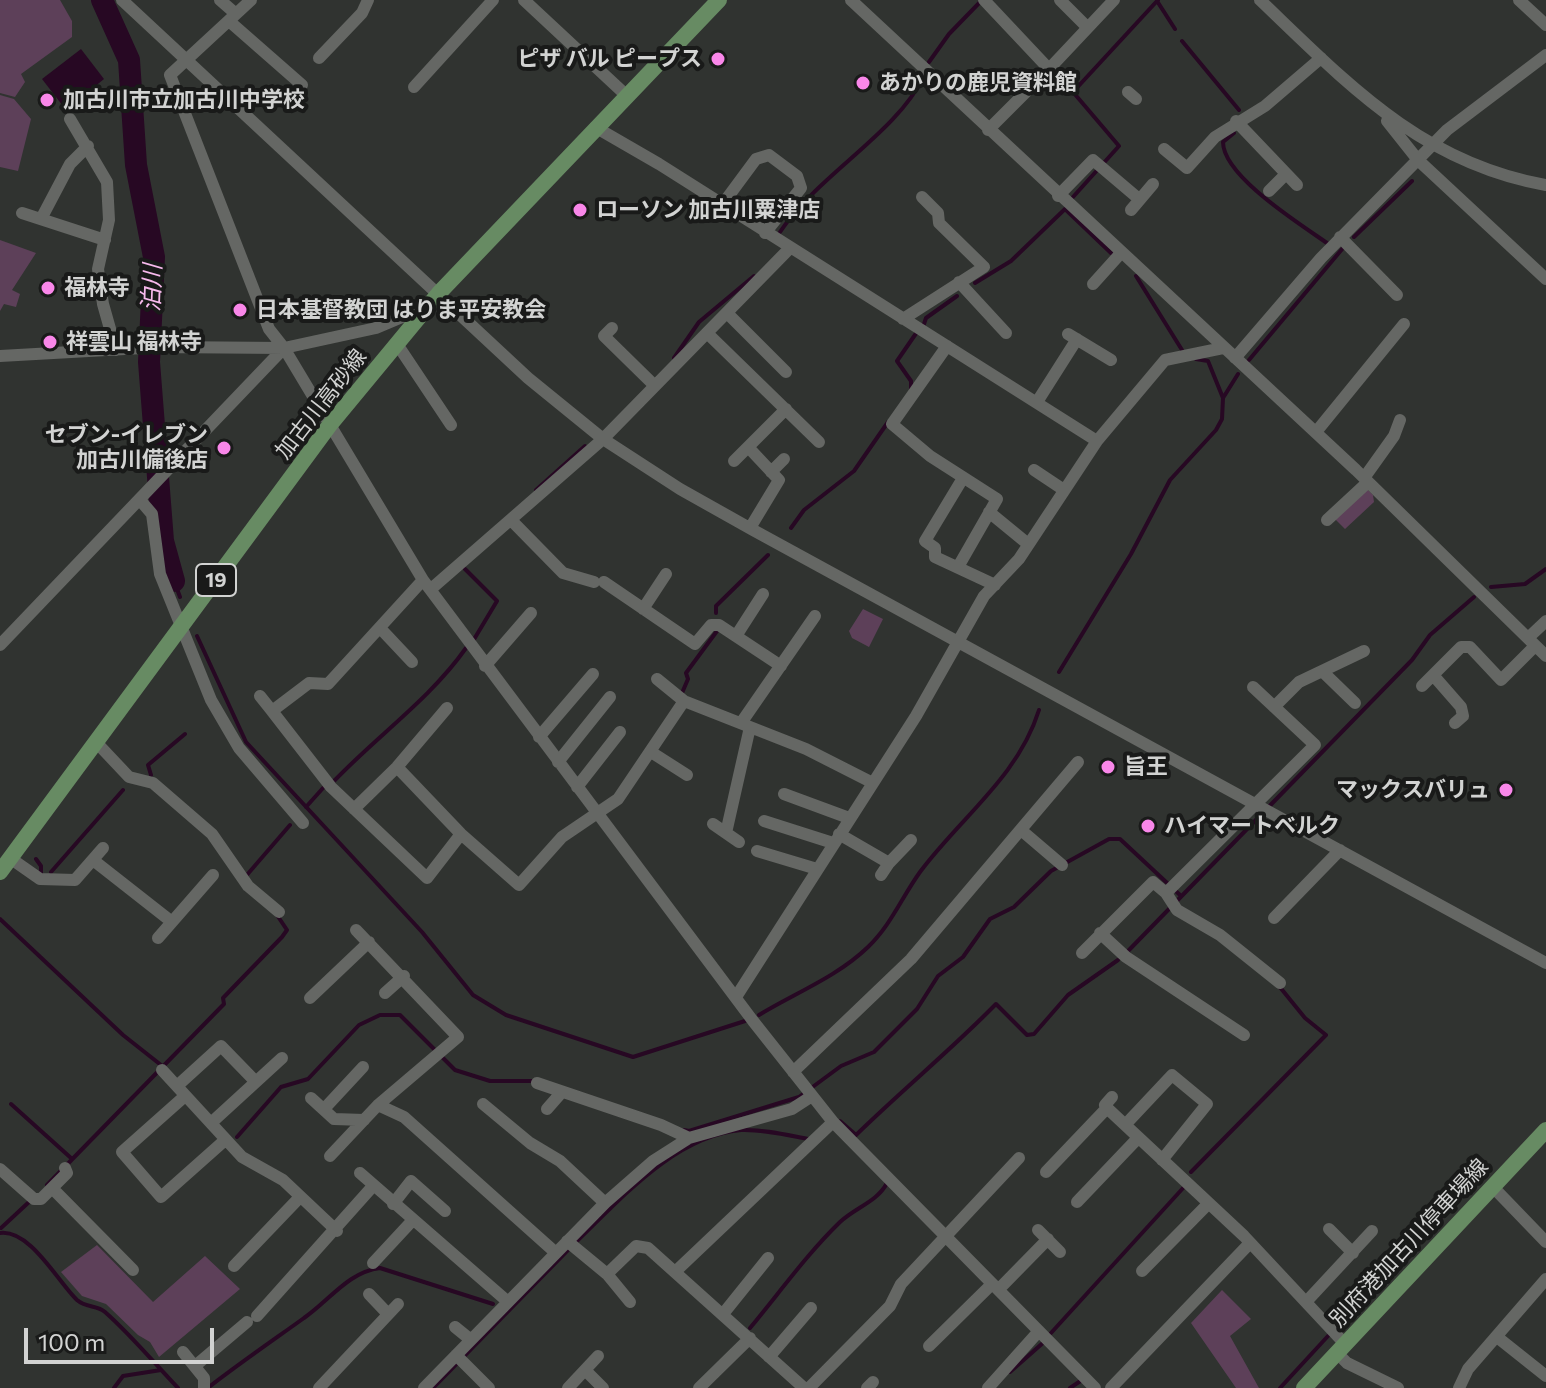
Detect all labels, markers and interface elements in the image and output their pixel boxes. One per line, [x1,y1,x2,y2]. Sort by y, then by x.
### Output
place label: ピザ バル ピープス [518,46,702,72]
marker: ピザ バル ピープス [709,50,727,68]
place label: あかりの鹿児資料館 [879,70,1077,96]
marker: あかりの鹿児資料館 [854,74,872,92]
place label: 加古川市立加古川中学校 [63,87,305,113]
marker: 加古川市立加古川中学校 [38,91,56,109]
place label: ローソン 加古川粟津店 [596,197,820,223]
marker: ローソン 加古川粟津店 [571,201,589,219]
water label: 泊川 [137,264,167,312]
place label: 福林寺 [64,275,130,301]
marker: 福林寺 [39,279,57,297]
place label: 日本基督教団 はりま平安教会 [256,297,546,323]
marker: 日本基督教団 はりま平安教会 [231,301,249,319]
place label: 祥雲山 福林寺 [66,329,202,355]
marker: 祥雲山 福林寺 [41,333,59,351]
street label: 加古川高砂線 [270,344,372,464]
place label: セブン-イレブン 加古川備後店 [45,422,208,474]
marker: セブン-イレブン 加古川備後店 [215,439,233,457]
road number: 19 [196,564,236,596]
place label: 旨王 [1124,754,1168,780]
marker: 旨王 [1099,758,1117,776]
place label: マックスバリュ [1336,777,1490,803]
marker: マックスバリュ [1497,781,1515,799]
place label: ハイマートベルク [1164,813,1340,839]
marker: ハイマートベルク [1139,817,1157,835]
street label: 別府港加古川停車場線 [1324,1154,1494,1332]
scale bar [28,1312,218,1362]
text: 100 m [38,1327,105,1356]

